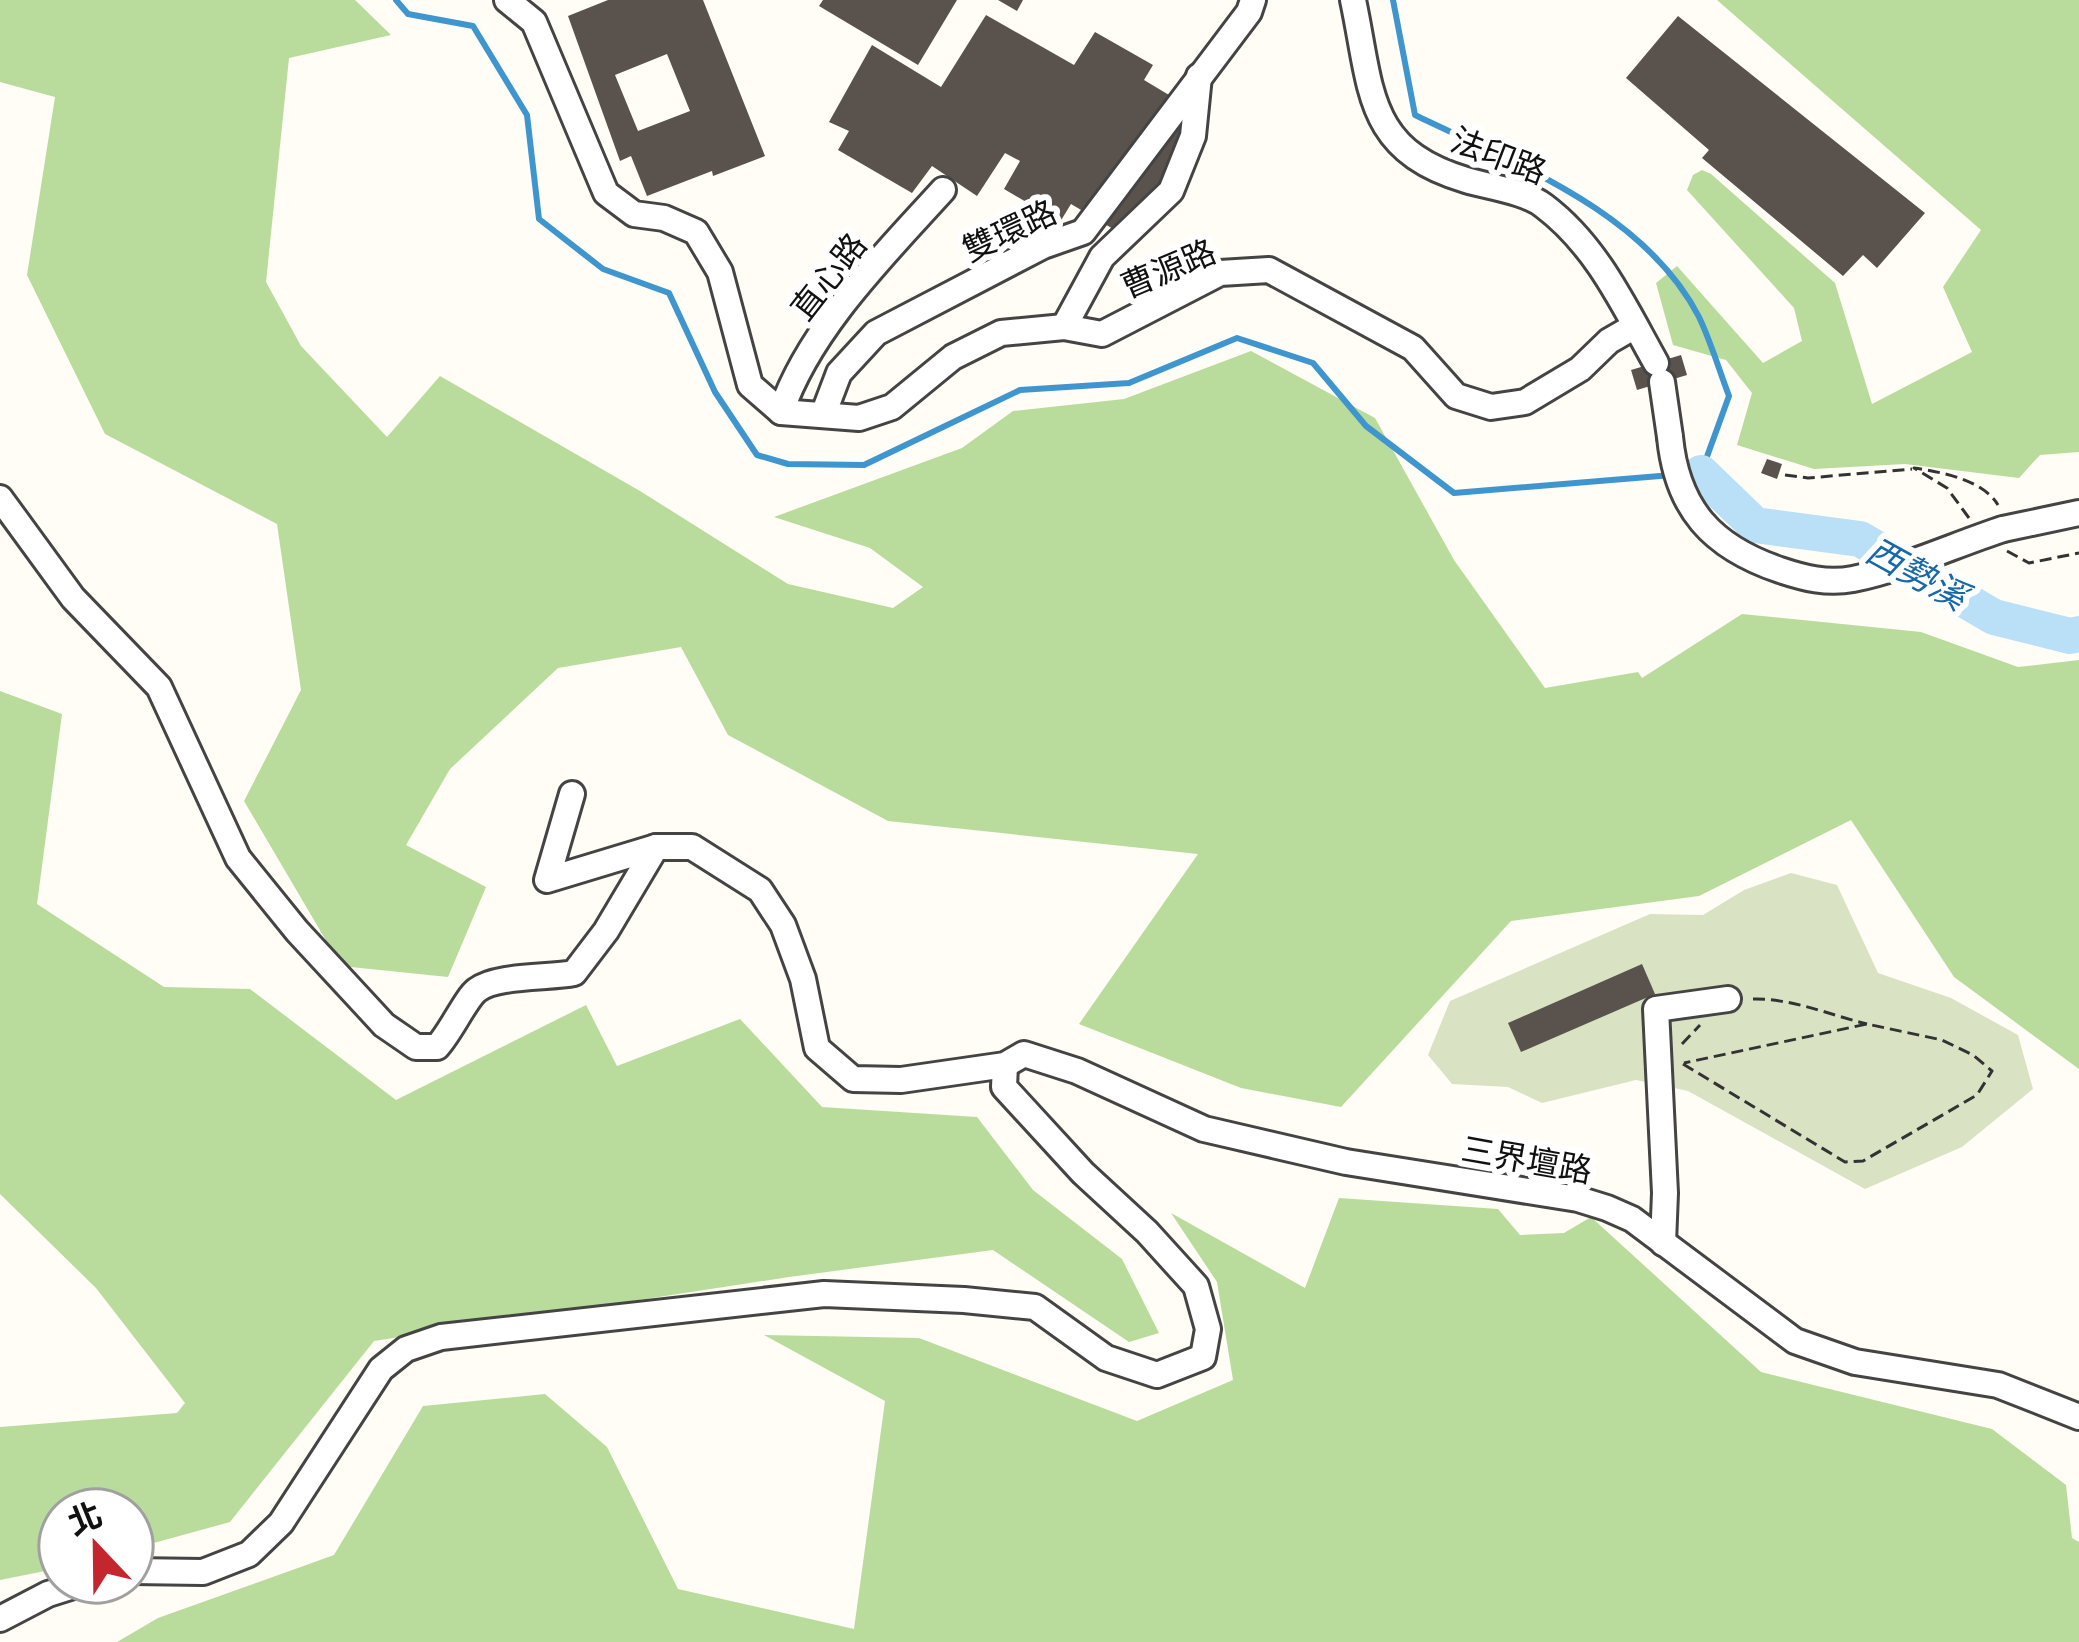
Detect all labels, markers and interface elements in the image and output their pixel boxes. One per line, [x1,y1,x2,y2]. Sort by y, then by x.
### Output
street label: 法印路 [1445,116,1553,194]
street label: 雙環路 [955,189,1063,271]
street label: 直心路 [780,223,876,329]
street label: 曹源路 [1114,228,1222,308]
water label: 西勢溪 [1858,525,1980,623]
street label: 三界壇路 [1458,1125,1596,1193]
north arrow [36,1486,156,1606]
text: 北 [61,1491,108,1545]

